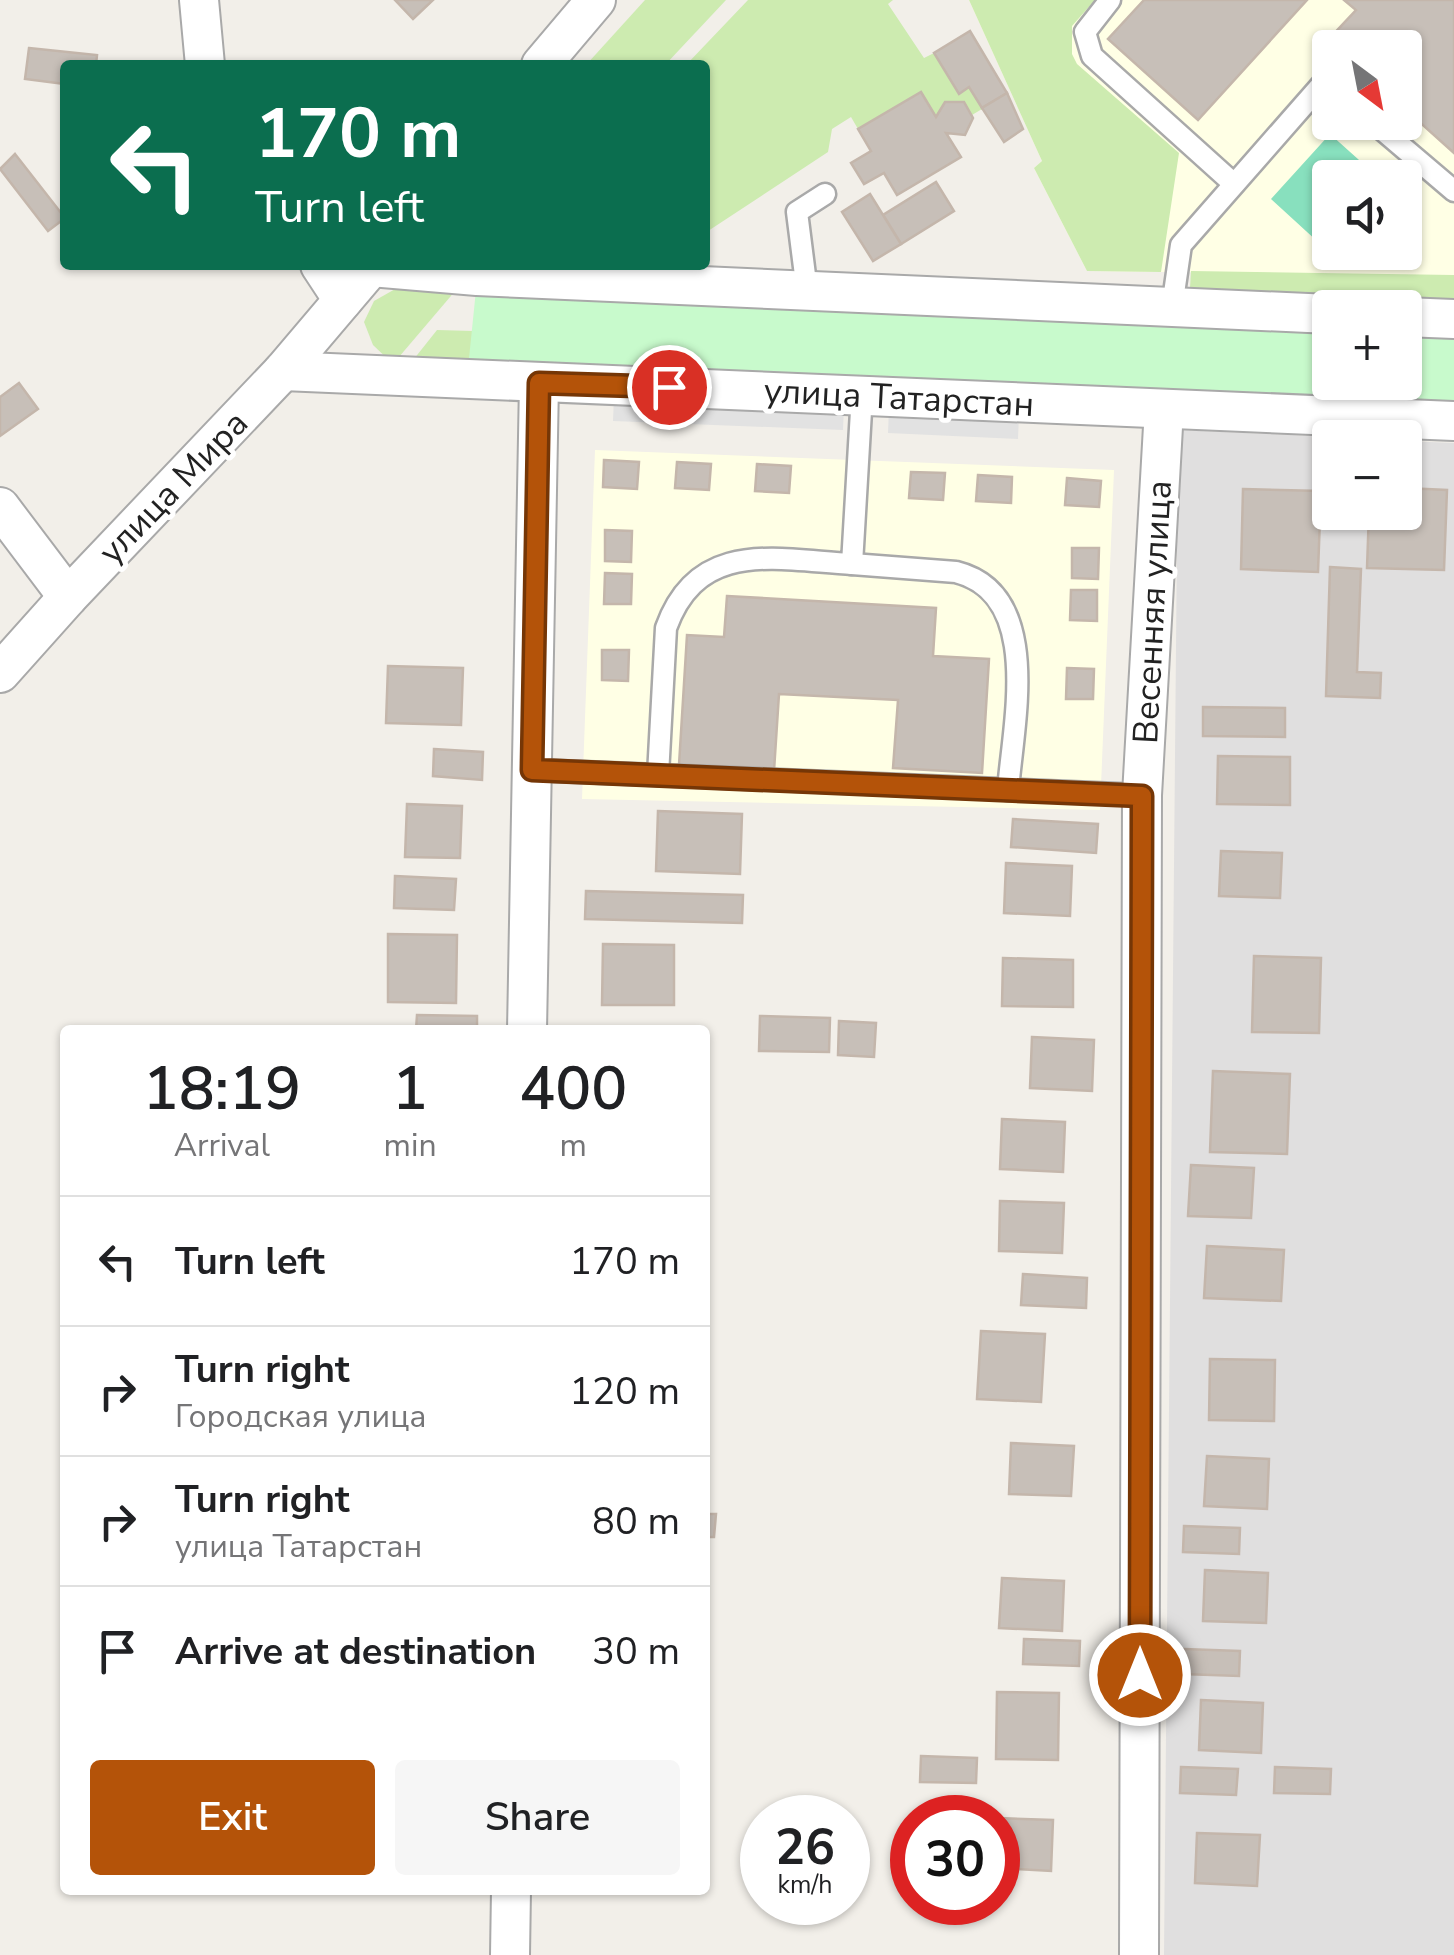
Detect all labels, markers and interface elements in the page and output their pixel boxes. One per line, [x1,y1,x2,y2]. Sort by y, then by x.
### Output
north arrow [1312,30,1422,140]
map controls [1312,30,1422,530]
text: 170 m [255,86,461,182]
icon: left [90,100,220,230]
button: sound [1312,160,1422,270]
text: Turn left [255,177,424,238]
button: + [1312,290,1422,400]
pin [627,345,712,430]
icon: arrive [642,360,697,415]
street label: улица Татарстан [763,367,1035,428]
street label: улица Мира [88,400,259,574]
button: − [1312,420,1422,530]
street label: Весенняя улица [1122,479,1183,745]
text: 18:19 [143,1048,301,1130]
text: 1 [392,1048,428,1130]
text: 400 [519,1048,627,1130]
text: Arrival [174,1124,270,1167]
text: min [384,1124,437,1167]
text: m [560,1124,587,1167]
icon: left [90,1234,145,1289]
text: Turn left [175,1236,325,1287]
text: 170 m [569,1236,680,1287]
text: Turn right [175,1344,350,1395]
icon: right [90,1364,145,1419]
text: 120 m [569,1366,680,1417]
text: Городская улица [175,1395,427,1438]
text: Turn right [175,1474,350,1525]
icon: right [90,1494,145,1549]
text: 80 m [592,1496,680,1547]
text: улица Татарстан [175,1525,422,1568]
position arrow [1088,1623,1192,1727]
icon: arrive [90,1624,145,1679]
text: Arrive at destination [175,1626,536,1677]
text: 30 m [592,1626,680,1677]
button: Exit [90,1760,375,1875]
button: Share [395,1760,680,1875]
speed limit sign: 30 [890,1795,1020,1925]
text: 26 [775,1813,835,1882]
text: km/h [777,1868,833,1902]

